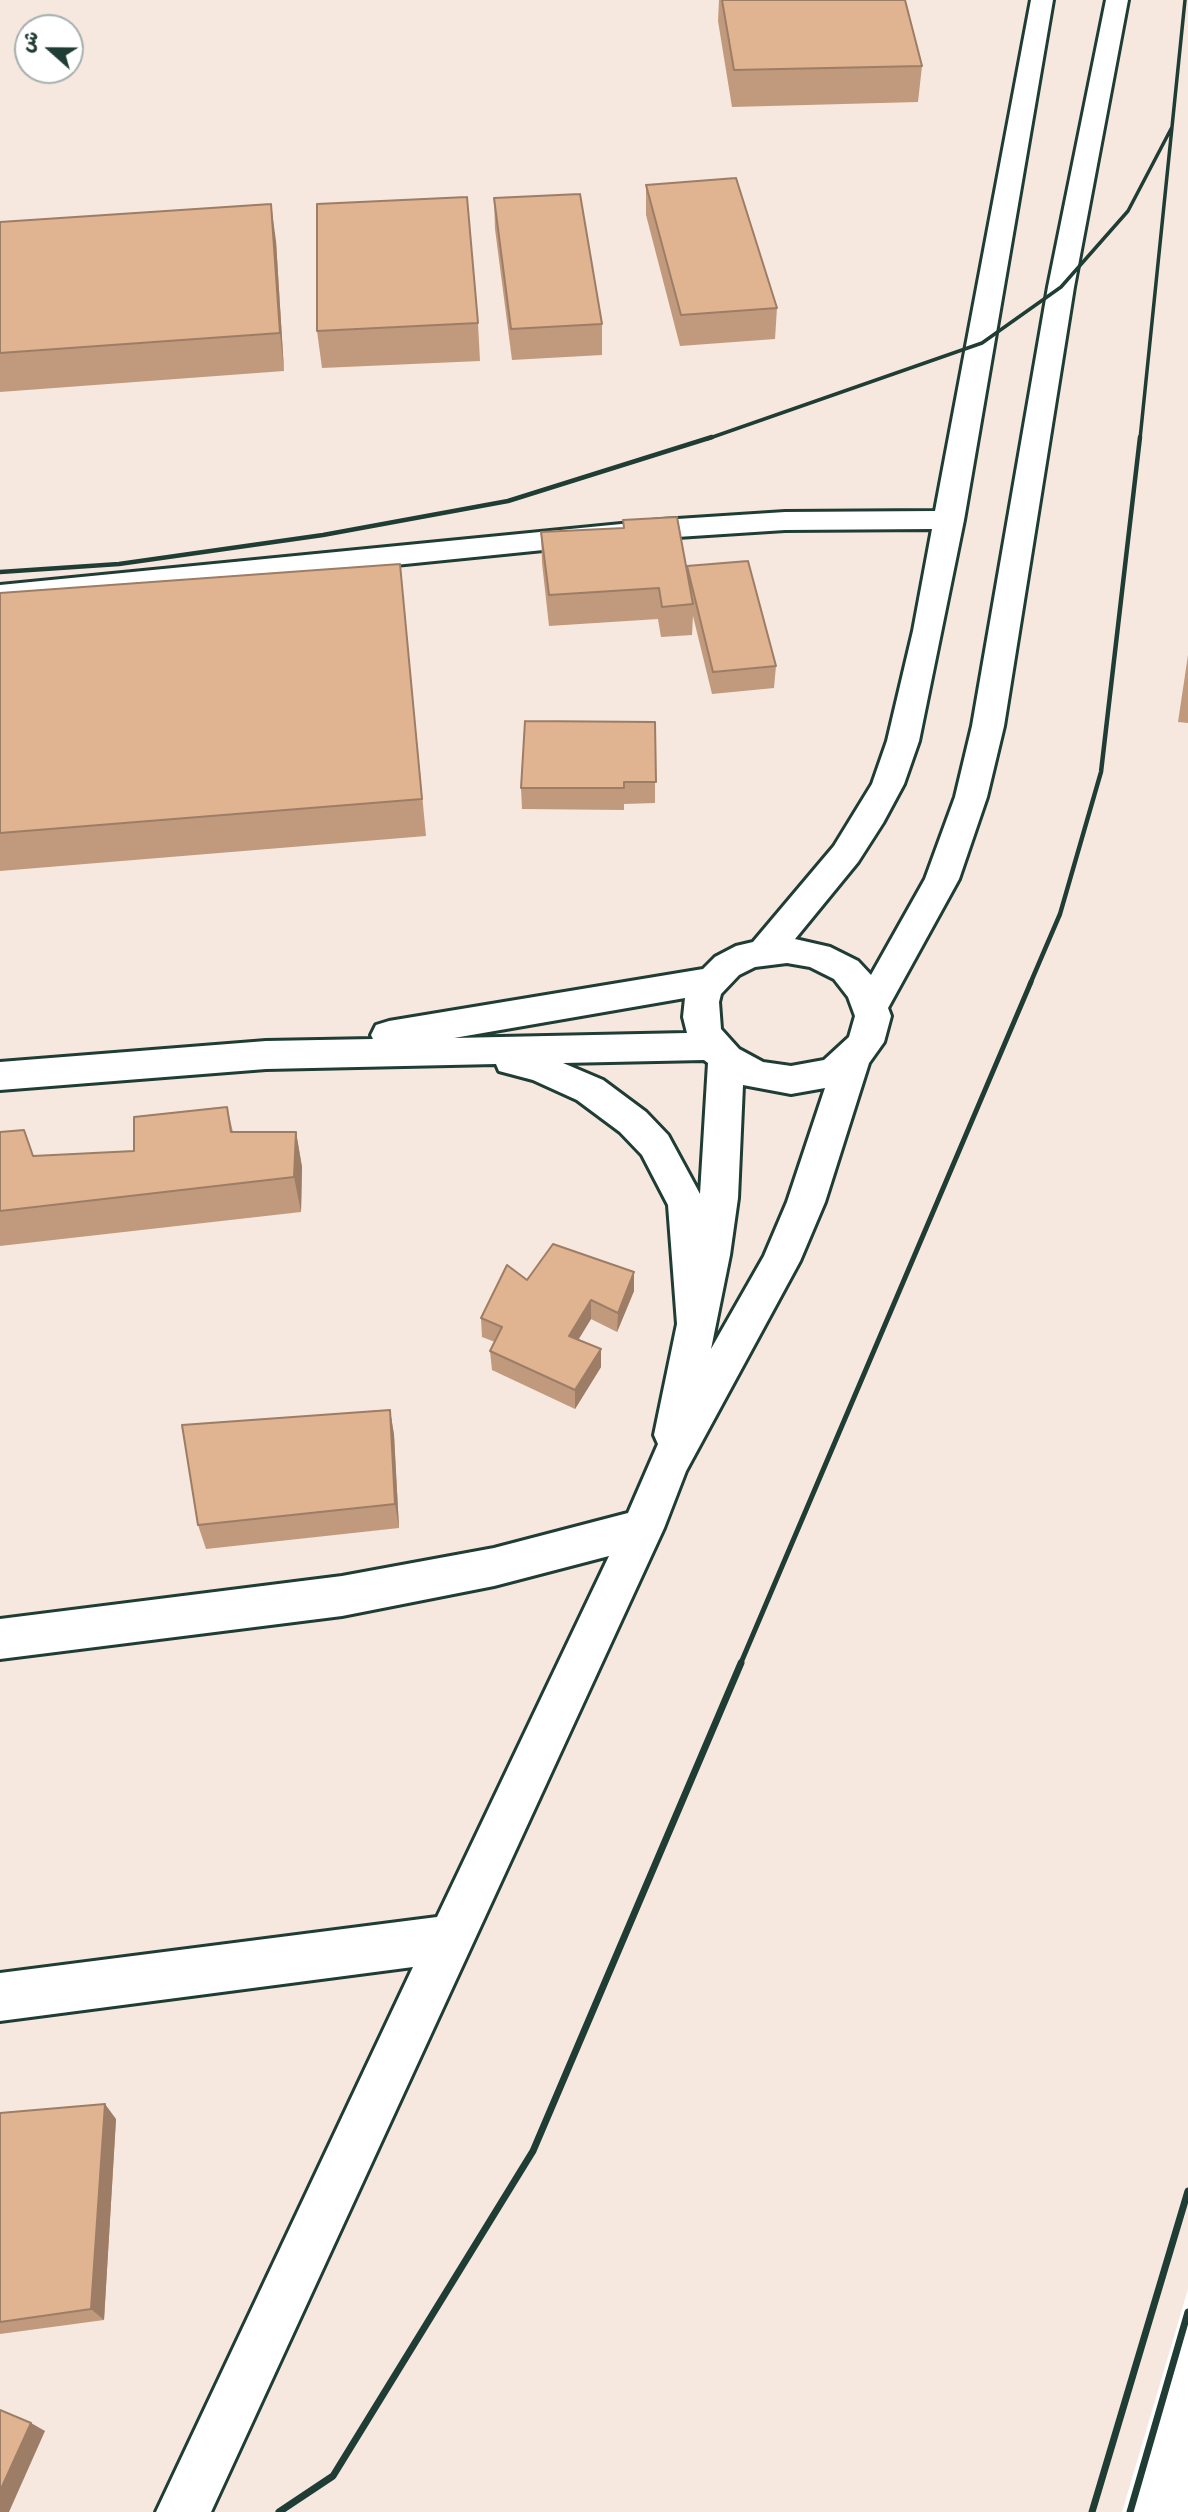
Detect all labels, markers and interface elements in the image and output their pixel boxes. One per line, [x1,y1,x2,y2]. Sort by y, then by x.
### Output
north arrow [14,14,84,84]
text: ش [14,27,47,57]

